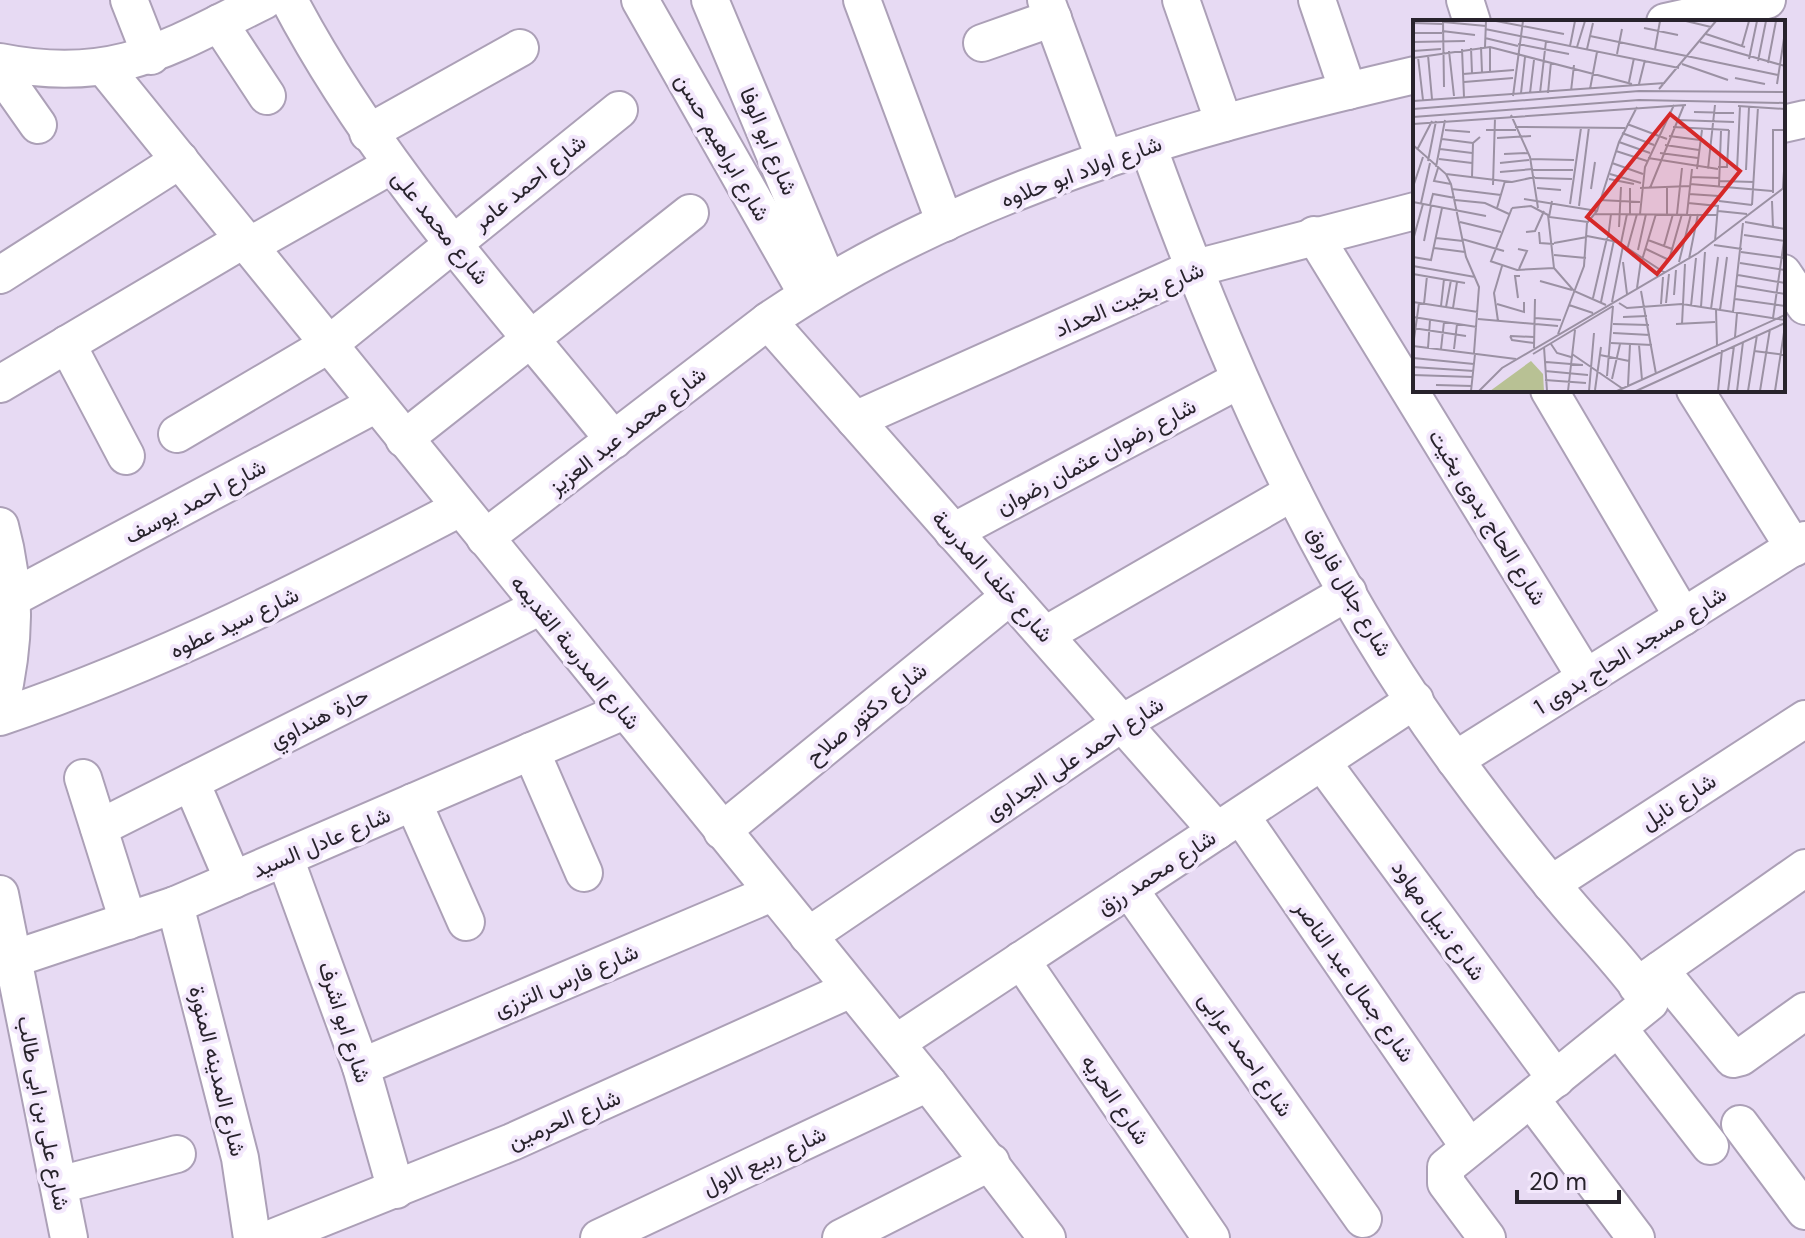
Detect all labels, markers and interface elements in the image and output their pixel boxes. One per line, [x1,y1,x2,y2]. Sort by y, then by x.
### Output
inset map [1413,20,1785,392]
street label: شارع ابراهيم حسن [669,68,777,226]
street label: شارع ابو الوفا [733,83,804,200]
street label: شارع احمد عامر [466,128,592,238]
street label: شارع اولاد ابو حلاوه [997,129,1166,214]
street label: شارع محمد على [385,164,496,291]
street label: شارع بخيت الحداد [1050,255,1208,344]
street label: شارع محمد عبد العزيز [542,360,712,502]
street label: شارع رضوان عثمان رضوان [991,391,1201,521]
street label: شارع الحاج بدوى بخيت [1422,424,1553,611]
street label: شارع احمد يوسف [120,452,271,551]
street label: شارع خلف المدرسة [925,504,1060,649]
street label: شارع جلال فاروق [1300,521,1399,662]
street label: شارع المدرسة القديمه [504,569,647,736]
street label: شارع مسجد الحاج بدوى 1 [1528,579,1732,722]
street label: شارع سيد عطوه [165,580,303,665]
street label: شارع دكتور صلاح [800,656,933,771]
street label: حارة هنداوي [265,680,375,758]
street label: شارع احمد على الجداوى [979,690,1169,827]
street label: شارع نايل [1635,766,1722,837]
street label: شارع عادل السيد [248,800,395,885]
street label: شارع محمد رزق [1091,823,1221,922]
street label: شارع نبيل مهاود [1385,854,1492,986]
street label: شارع جمال عبد الناصر [1287,894,1421,1068]
street label: شارع فارس الترزى [490,937,643,1024]
street label: شارع ابو اشرف [311,958,378,1086]
street label: شارع المدينه المنورة [182,983,253,1159]
street label: شارع احمد عرابى [1192,986,1299,1123]
street label: شارع على بن ابى طالب [10,1013,77,1213]
street label: شارع الحريه [1075,1048,1156,1150]
street label: شارع الحرمين [503,1083,625,1156]
street label: شارع ربيع الاول [698,1119,831,1202]
scale bar [1517,1154,1619,1204]
text: 20 m [1529,1166,1587,1197]

